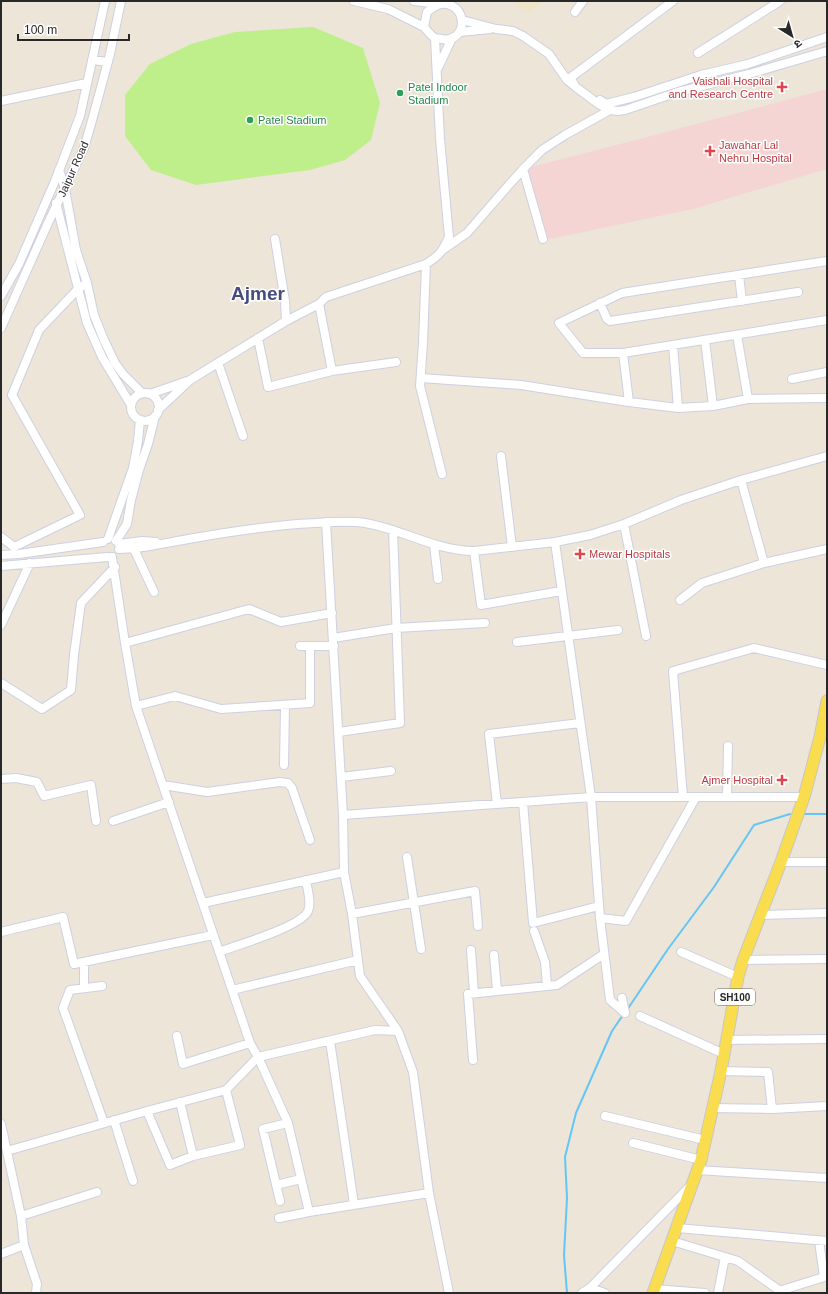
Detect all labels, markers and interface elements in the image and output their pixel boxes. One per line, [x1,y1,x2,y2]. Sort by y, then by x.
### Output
scale bar [18,16,129,42]
north arrow [772,16,812,56]
text: 100 m [24,23,57,37]
text: उ [791,37,804,51]
place label: Vaishali Hospital and Research Centre [668,75,773,100]
place label: Patel Indoor Stadium [408,81,468,106]
marker: Vaishali Hospital and Research Centre [776,81,788,93]
marker: Patel Indoor Stadium [395,88,405,98]
place label: Patel Stadium [258,114,326,126]
marker: Patel Stadium [245,115,255,125]
street label: Jaipur Road [55,139,91,199]
place label: Jawahar Lal Nehru Hospital [719,139,792,164]
marker: Jawahar Lal Nehru Hospital [704,145,716,157]
district label: Ajmer [231,283,286,304]
marker: Mewar Hospitals [574,548,586,560]
place label: Mewar Hospitals [589,548,671,560]
place label: Ajmer Hospital [701,774,773,786]
marker: Ajmer Hospital [776,774,788,786]
road number: SH100 [715,989,755,1005]

